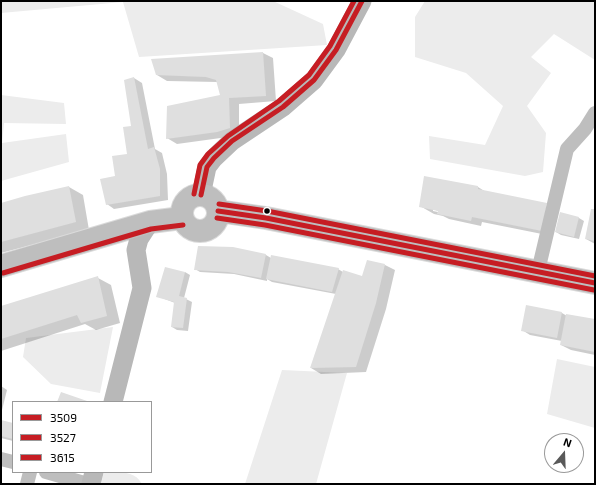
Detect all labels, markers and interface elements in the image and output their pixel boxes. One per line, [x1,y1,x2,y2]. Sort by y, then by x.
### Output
unlabelled marker [262,206,272,216]
legend [12,401,152,473]
text: 3509 [50,410,77,424]
text: 3527 [50,430,76,444]
north arrow [544,433,584,473]
text: N [562,435,574,450]
text: 3615 [50,450,75,464]

